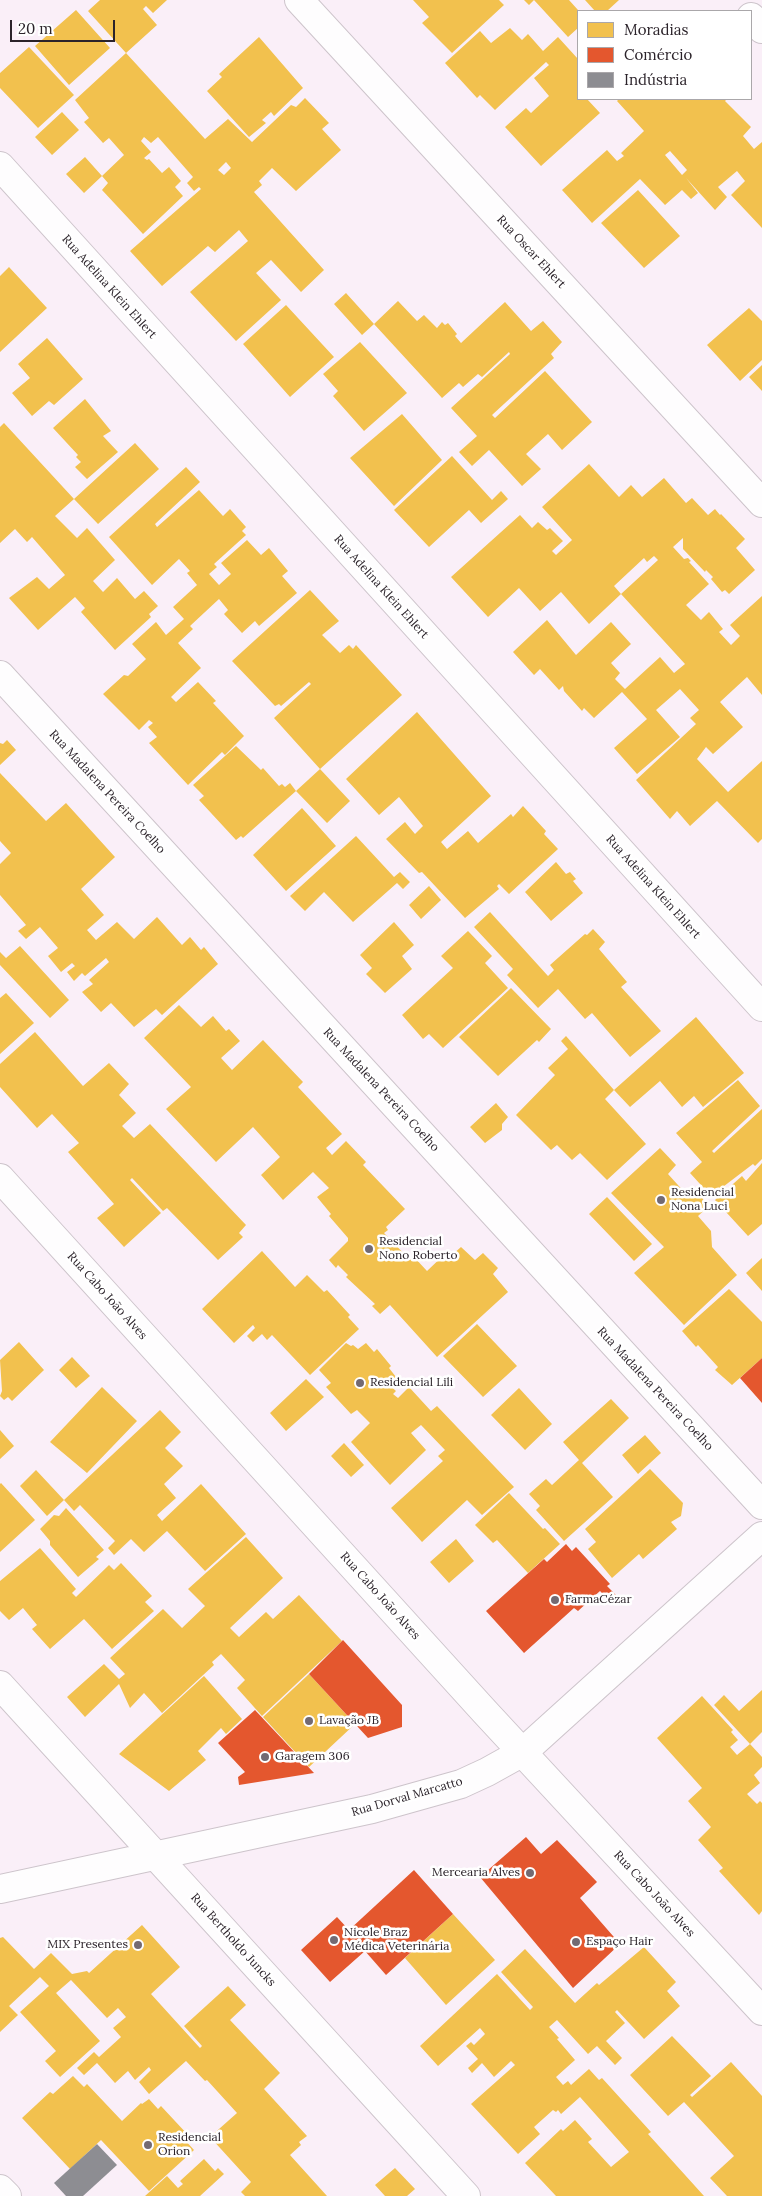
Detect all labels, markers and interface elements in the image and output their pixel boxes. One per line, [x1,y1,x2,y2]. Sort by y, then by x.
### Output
scale bar [12,10,118,42]
legend [577,10,752,100]
text: 20 m [18,19,53,38]
text: Moradias [624,20,688,39]
text: Comércio [624,45,692,64]
text: Indústria [624,70,687,89]
street label: Rua Oscar Ehlert [494,213,568,291]
street label: Rua Adelina Klein Ehlert [59,232,159,342]
street label: Rua Adelina Klein Ehlert [331,532,431,642]
street label: Rua Madalena Pereira Coelho [46,727,168,857]
street label: Rua Adelina Klein Ehlert [603,832,703,942]
street label: Rua Madalena Pereira Coelho [320,1025,442,1155]
place label: Residencial Nona Luci [671,1186,734,1214]
marker: Residencial Nona Luci [655,1194,667,1206]
place label: Residencial Nono Roberto [379,1235,457,1263]
marker: Residencial Nono Roberto [363,1243,375,1255]
street label: Rua Cabo João Alves [64,1249,150,1343]
street label: Rua Madalena Pereira Coelho [594,1324,716,1454]
place label: Residencial Lili [370,1376,453,1390]
marker: Residencial Lili [354,1377,366,1389]
street label: Rua Cabo João Alves [337,1549,423,1643]
place label: FarmaCézar [565,1593,632,1607]
marker: FarmaCézar [549,1594,561,1606]
place label: Lavação JB [319,1714,379,1728]
marker: Lavação JB [303,1715,315,1727]
place label: Garagem 306 [275,1750,350,1764]
marker: Garagem 306 [259,1751,271,1763]
street label: Rua Dorval Marcatto [350,1774,464,1820]
street label: Rua Cabo João Alves [610,1848,698,1940]
place label: Mercearia Alves [432,1866,520,1880]
marker: Mercearia Alves [524,1867,536,1879]
street label: Rua Bertholdo Juncks [187,1891,279,1989]
place label: Nicole Braz Médica Veterinária [344,1926,449,1954]
marker: Nicole Braz Médica Veterinária [328,1934,340,1946]
place label: Espaço Hair [586,1935,653,1949]
marker: Espaço Hair [570,1936,582,1948]
place label: MIX Presentes [47,1938,128,1952]
marker: MIX Presentes [132,1939,144,1951]
place label: Residencial Orion [158,2131,221,2159]
marker: Residencial Orion [142,2139,154,2151]

